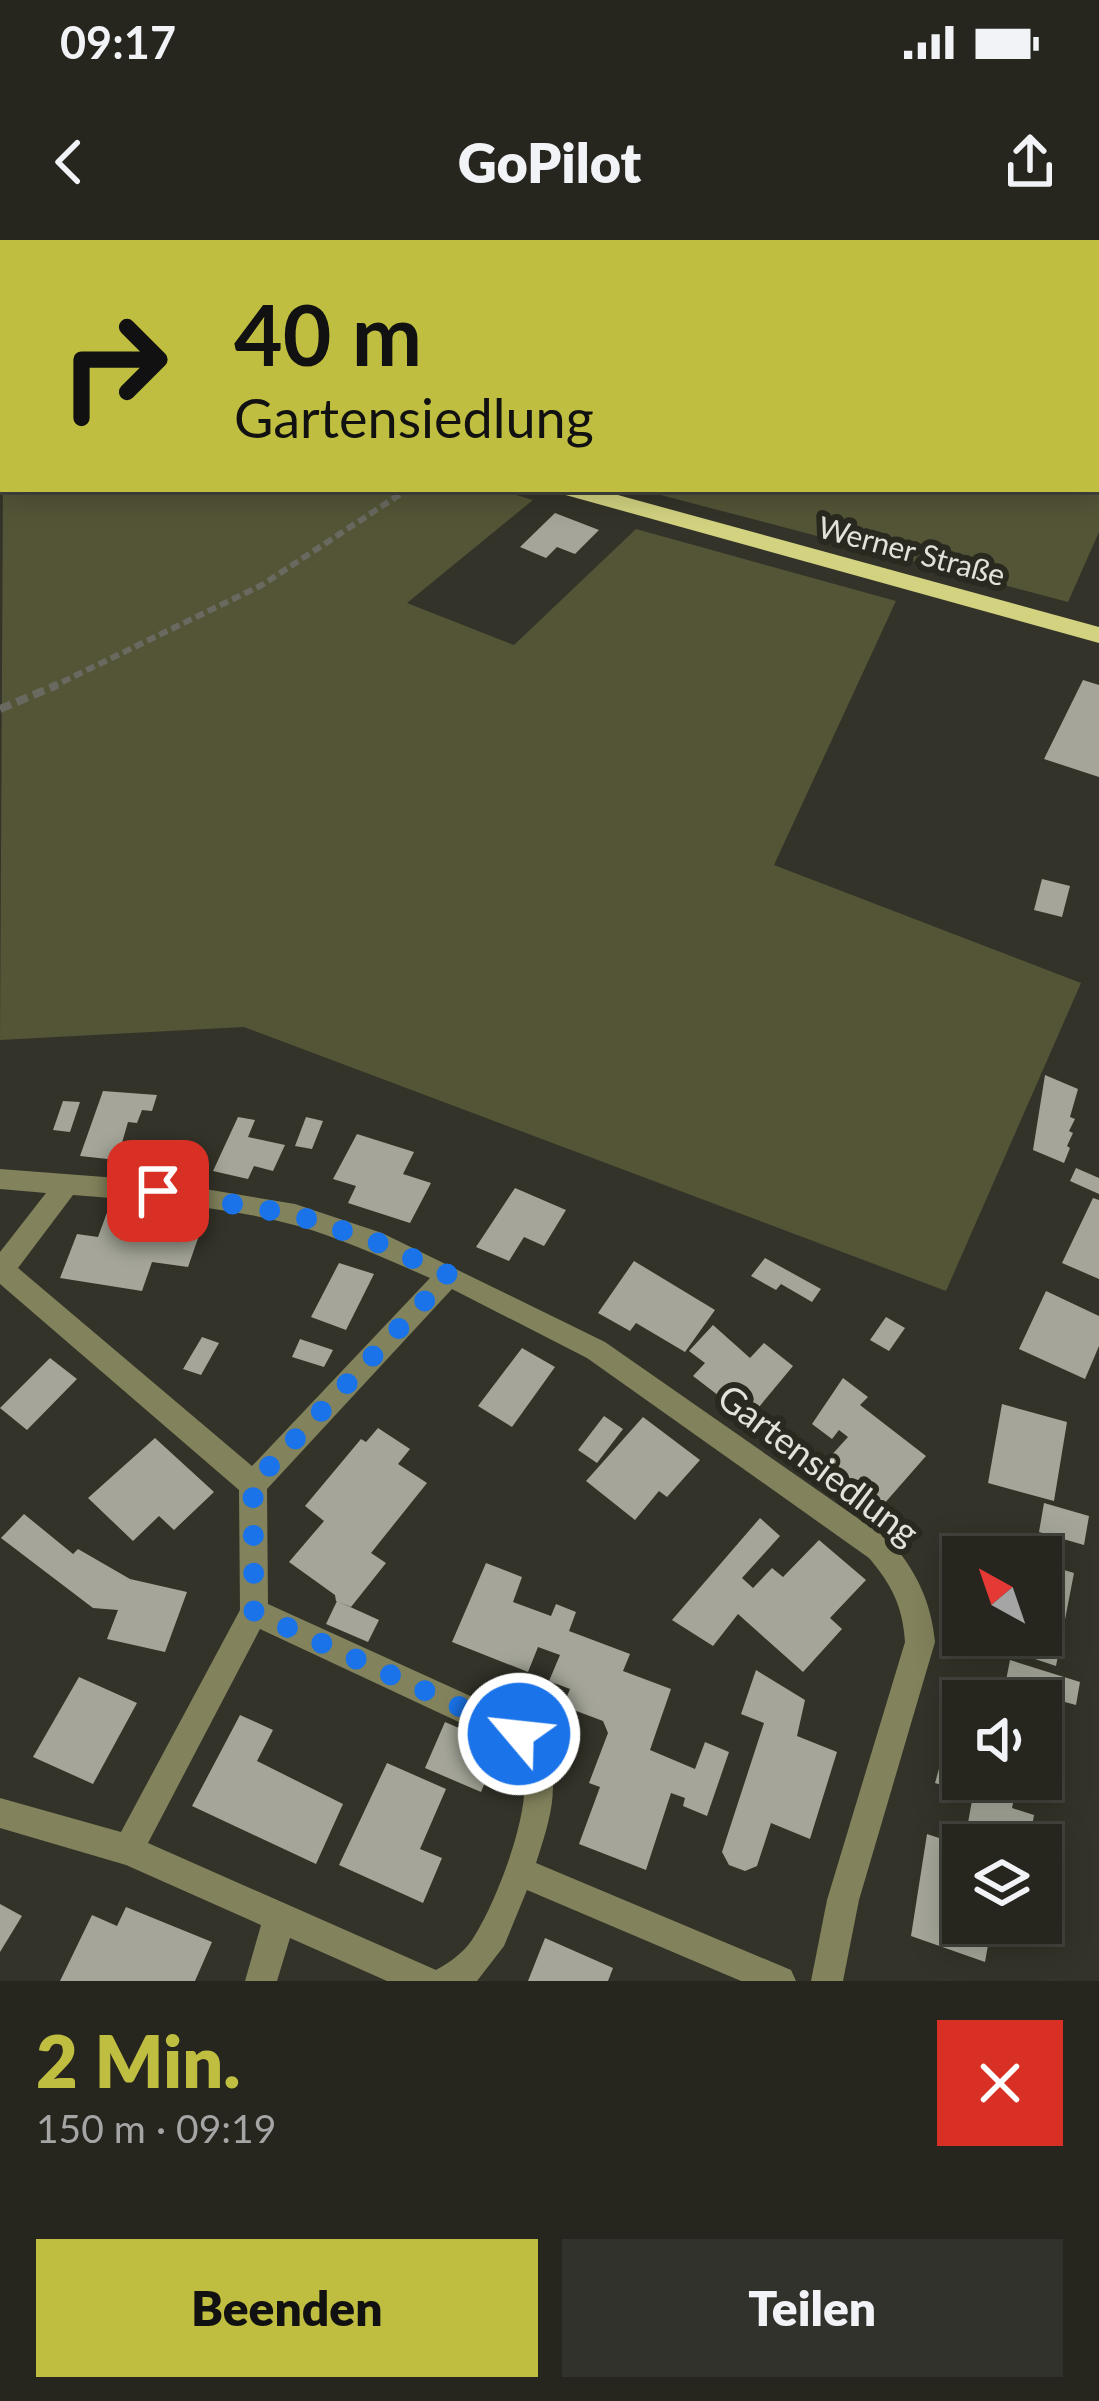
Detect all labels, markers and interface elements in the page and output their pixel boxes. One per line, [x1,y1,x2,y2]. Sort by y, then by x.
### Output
text: 09:17 [60,15,176,69]
icon: back [36,129,102,195]
icon: share [997,129,1063,195]
text: GoPilot [458,130,641,195]
text: 40 m [234,283,422,384]
icon: right [36,288,192,444]
text: Gartensiedlung [234,385,594,450]
street label: Werner Straße [815,508,1009,592]
pin [107,1140,209,1242]
icon: arrive [125,1158,191,1224]
street label: Gartensiedlung [710,1374,928,1554]
north arrow [942,1536,1062,1656]
map controls [942,1536,1062,1944]
position arrow [456,1671,582,1797]
button: sound [942,1680,1062,1800]
button: layers [942,1824,1062,1944]
text: 2 Min. [36,2017,240,2103]
button: close [937,2020,1063,2146]
text: 150 m · 09:19 [36,2105,276,2151]
button: Beenden [36,2239,538,2377]
button: Teilen [562,2239,1063,2377]

